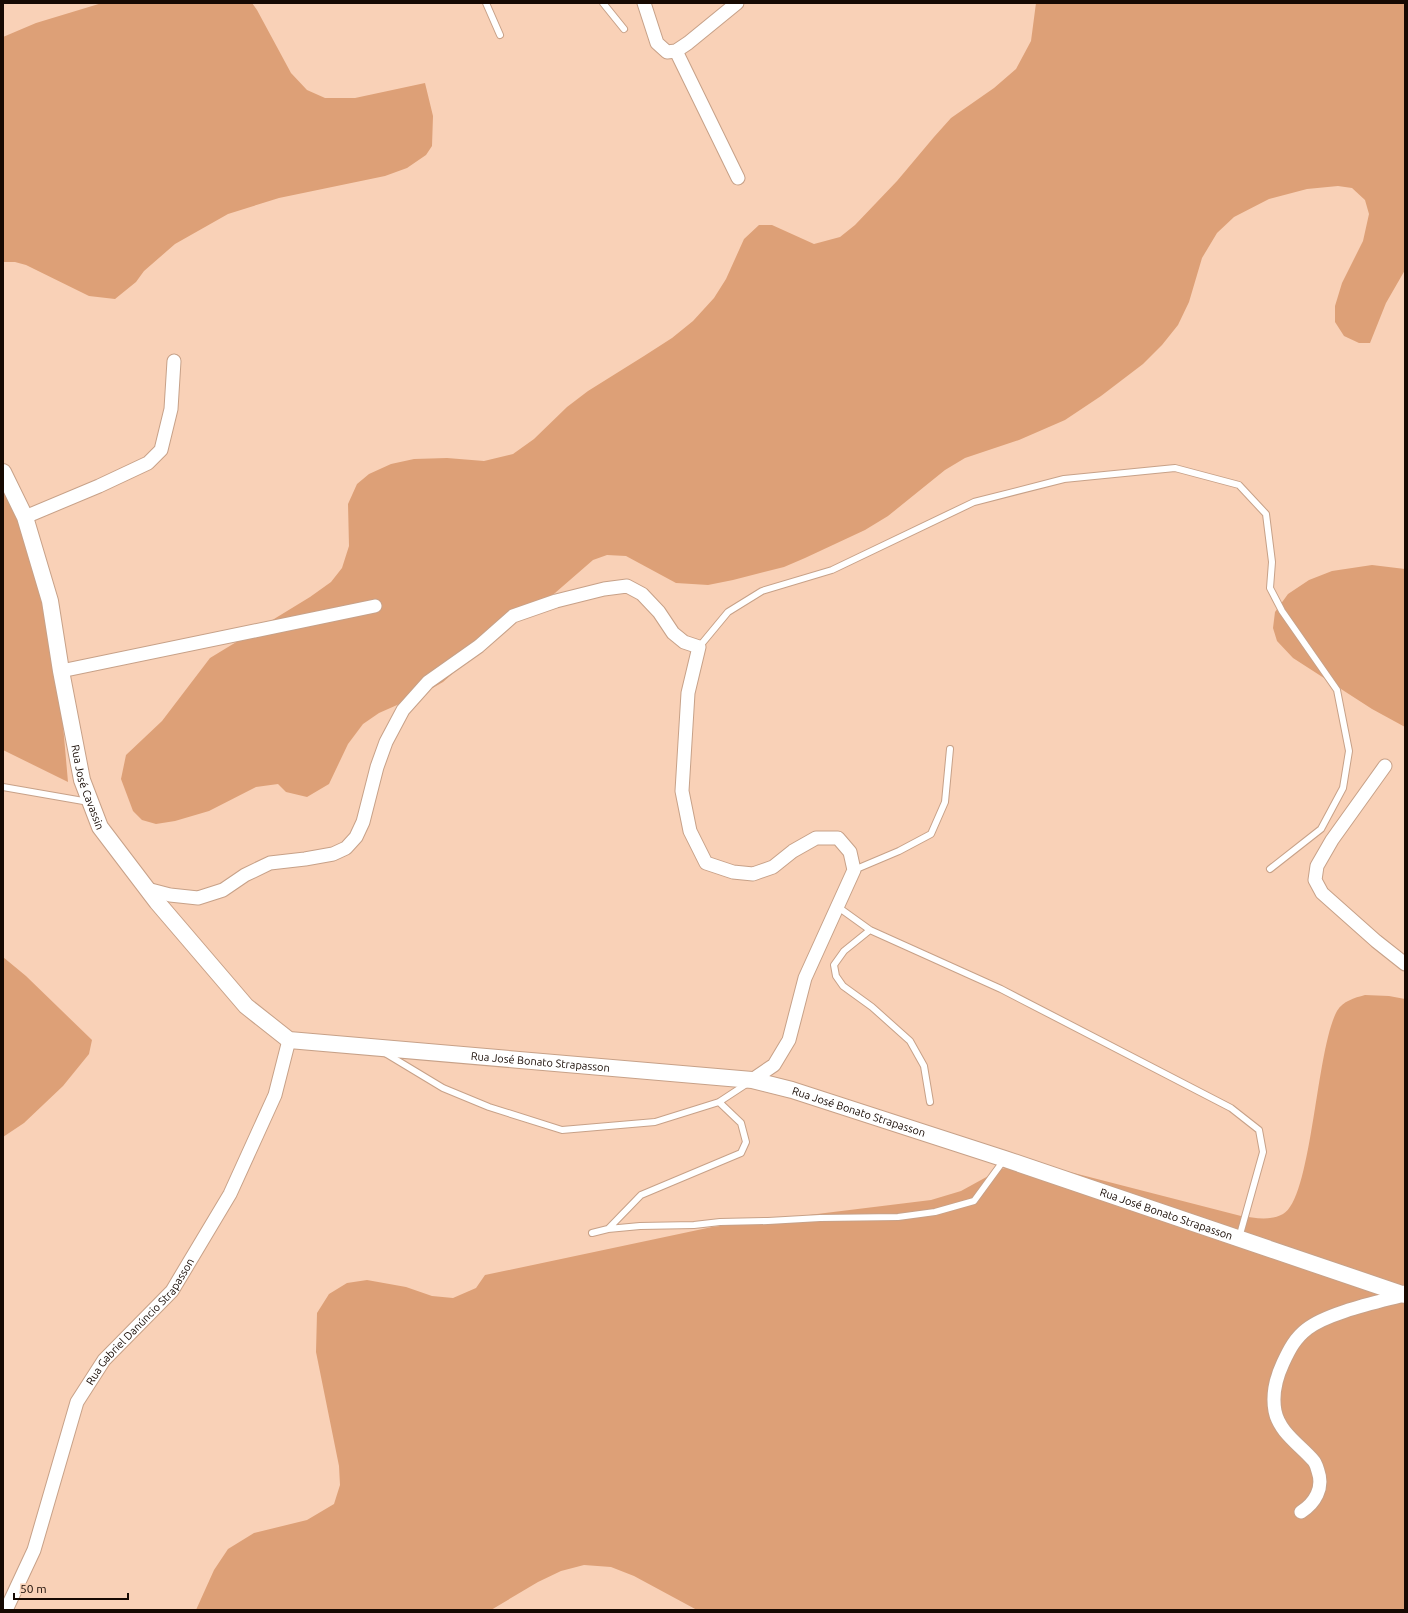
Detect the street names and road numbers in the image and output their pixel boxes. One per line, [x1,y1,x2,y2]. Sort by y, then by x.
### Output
street label: Rua José Cavassin [69,744,106,831]
street label: Rua José Bonato Strapasson [470,1050,610,1074]
street label: Rua José Bonato Strapasson [791,1084,927,1139]
street label: Rua José Bonato Strapasson [1098,1186,1234,1242]
street label: Rua Gabriel Danúncio Strapasson [84,1256,196,1387]

